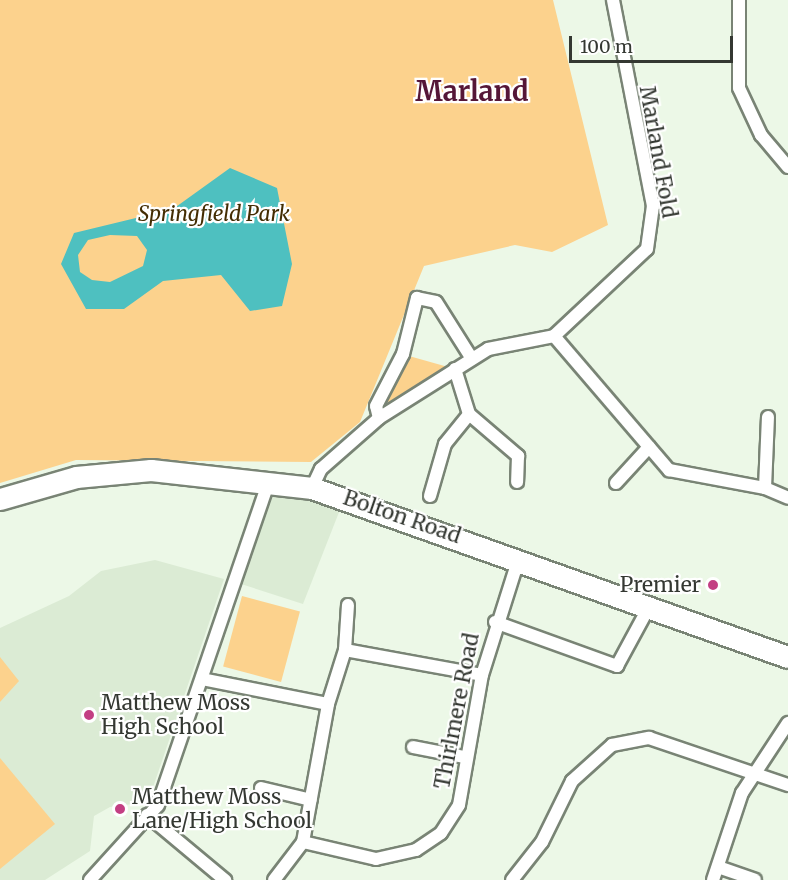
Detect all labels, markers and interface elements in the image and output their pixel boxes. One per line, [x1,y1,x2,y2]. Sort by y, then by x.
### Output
scale bar [572,24,736,62]
text: 100 m [580,35,633,58]
district label: Marland [415,76,529,108]
street label: Marland Fold [634,84,682,220]
park label: Springfield Park [138,201,290,227]
street label: Bolton Road [340,485,464,549]
place label: Premier [620,572,701,598]
marker: Premier [706,578,720,592]
street label: Thirlmere Road [430,631,484,791]
place label: Matthew Moss High School [101,690,250,740]
marker: Matthew Moss High School [82,708,96,722]
place label: Matthew Moss Lane/High School [132,784,312,834]
marker: Matthew Moss Lane/High School [113,802,127,816]

